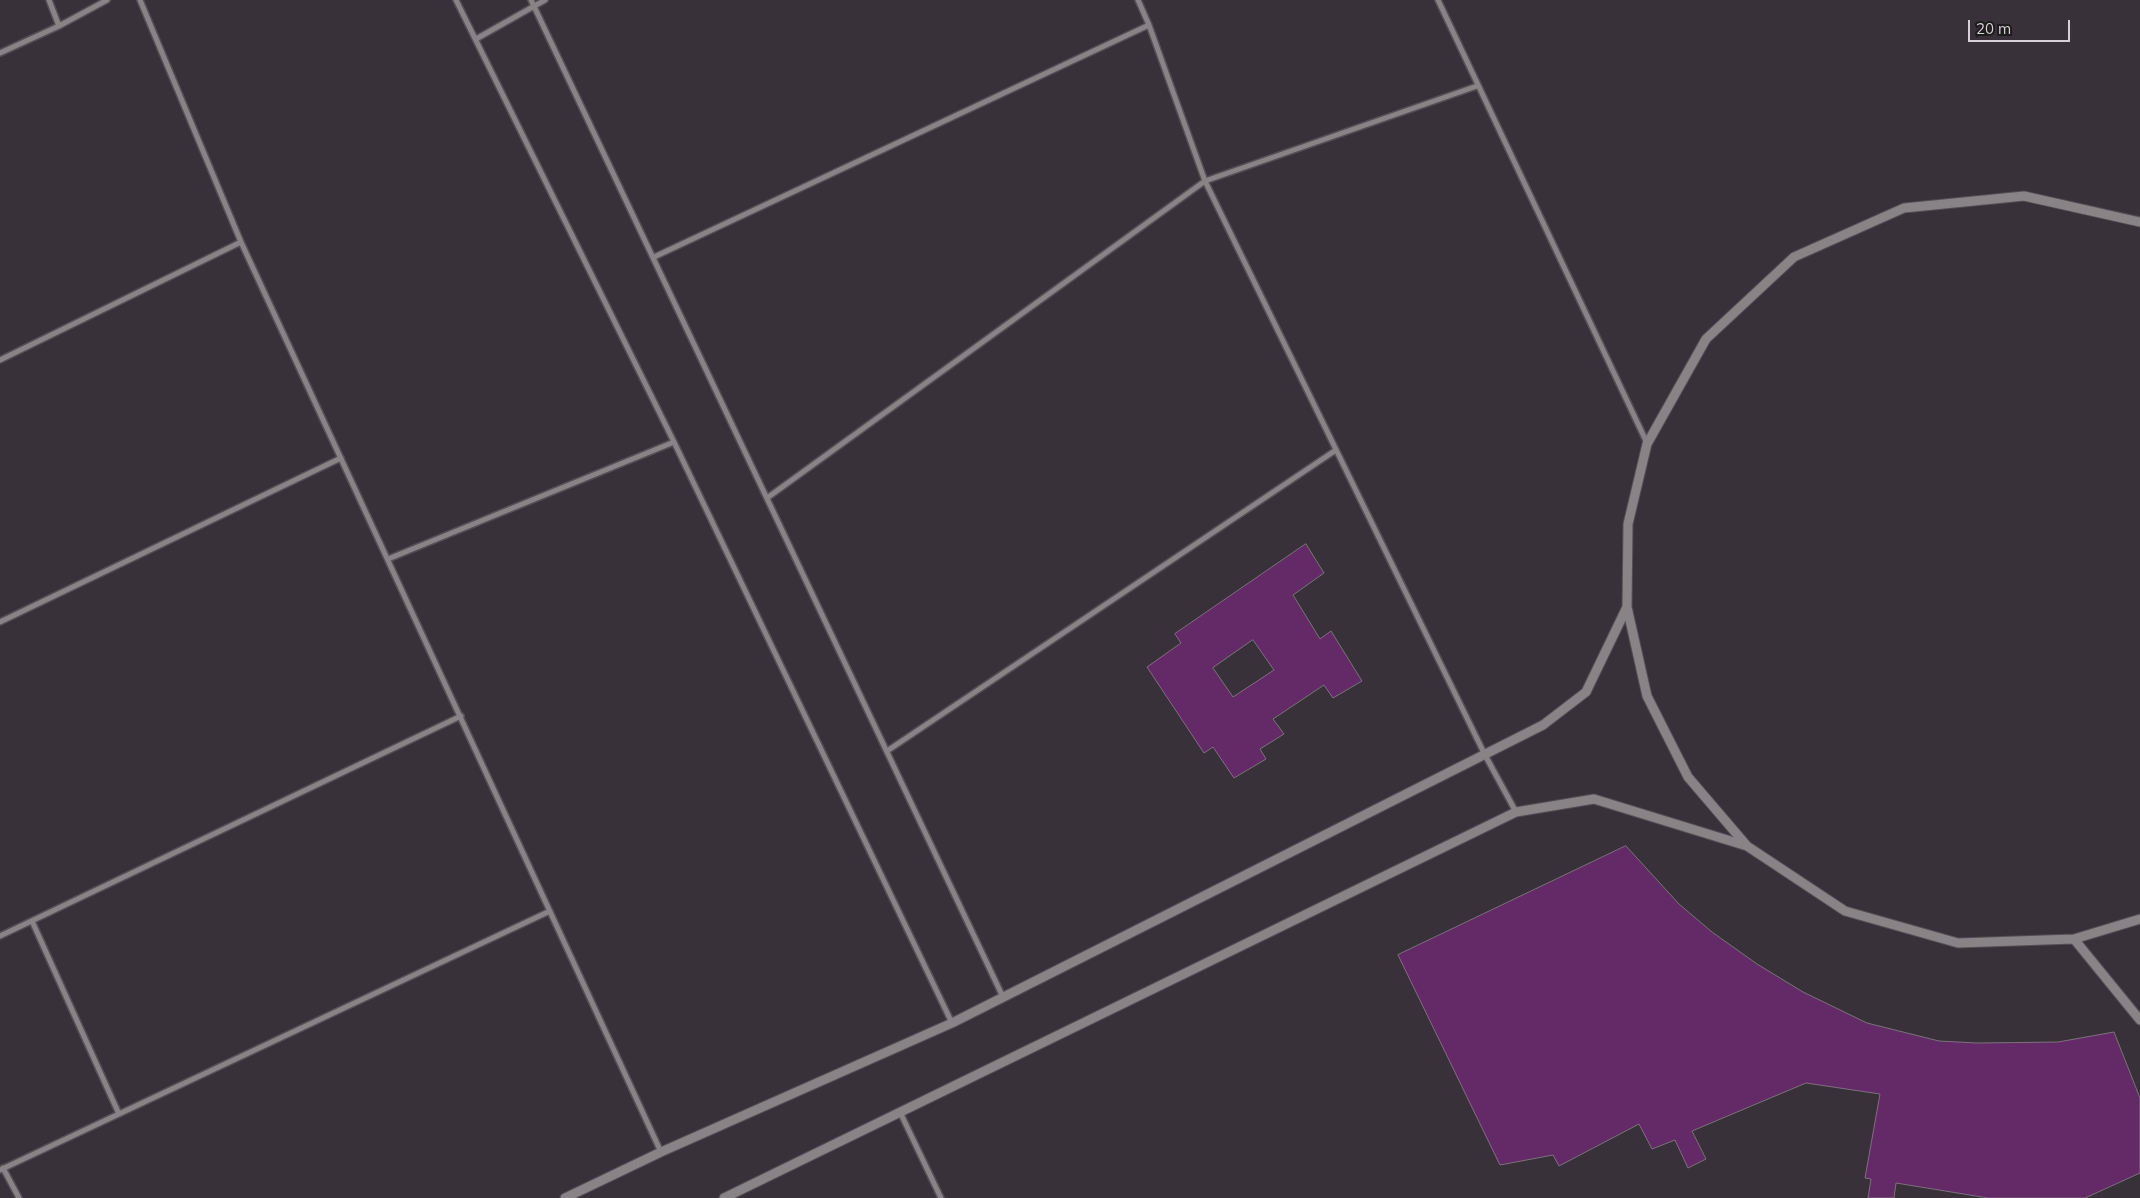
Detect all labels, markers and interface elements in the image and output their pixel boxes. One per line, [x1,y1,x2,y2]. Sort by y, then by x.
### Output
scale bar [1970,10,2072,42]
text: 20 m [1976,19,2011,38]

